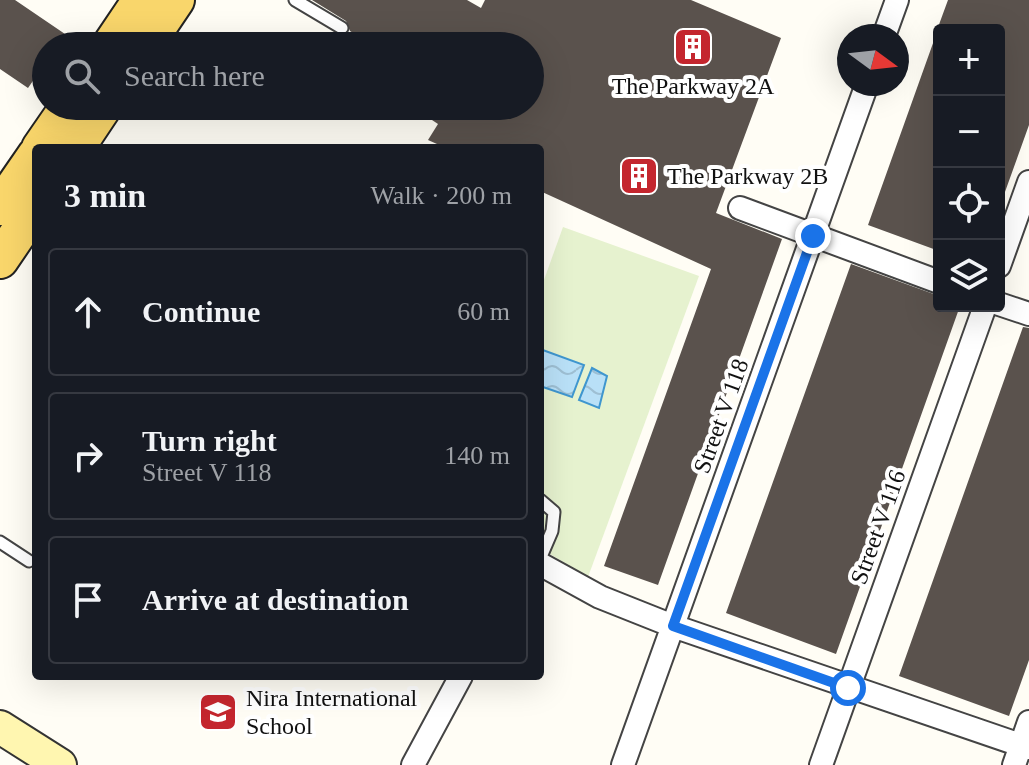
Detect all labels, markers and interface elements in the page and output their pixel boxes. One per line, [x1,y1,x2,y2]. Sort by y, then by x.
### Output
north arrow [837,24,909,96]
map controls [933,24,1005,312]
button: + [933,24,1005,96]
building icon: The Parkway 2A [672,26,714,68]
search box [32,32,544,120]
icon: search [60,54,104,98]
text: Search here [124,59,265,92]
place label: The Parkway 2A [612,73,775,99]
button: − [933,96,1005,168]
building icon: The Parkway 2B [618,155,660,197]
place label: The Parkway 2B [667,163,828,189]
button: locate [933,168,1005,240]
text: 3 min [64,177,146,214]
text: Walk · 200 m [370,181,512,210]
route end [795,218,831,254]
button: layers [933,240,1005,312]
icon: ahead [66,290,110,334]
text: Continue [142,295,260,328]
text: 60 m [457,297,510,326]
street label: Street V 118 [688,355,754,477]
text: Turn right [142,424,277,457]
icon: right [66,434,110,478]
text: 140 m [444,441,510,470]
text: Street V 118 [142,458,272,487]
street label: Street V 116 [845,466,911,588]
icon: arrive [66,578,110,622]
text: Arrive at destination [142,583,409,616]
route start [830,670,866,706]
place label: Nira International School [246,685,418,739]
school or university icon: Nira International School [197,691,239,733]

